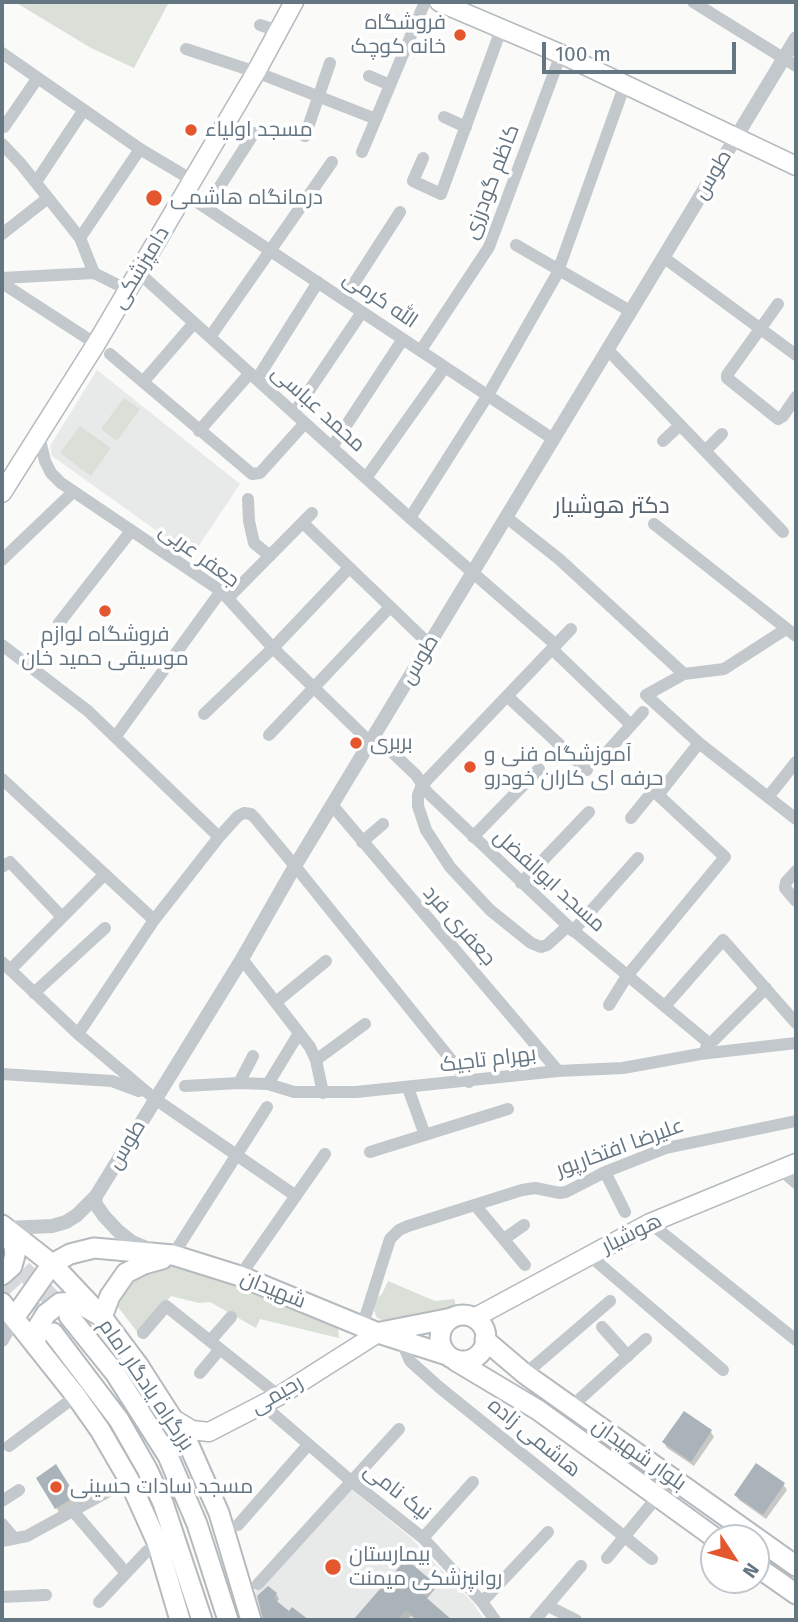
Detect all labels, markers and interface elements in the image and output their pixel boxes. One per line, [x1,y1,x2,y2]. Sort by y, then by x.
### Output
place label: فروشگاه خانه کوچک [351,10,446,60]
marker: فروشگاه خانه کوچک [452,27,468,43]
scale bar [546,28,740,72]
text: 100 m [555,41,611,67]
place label: مسجد اولیاء [205,117,313,143]
street label: کاظم گودرزی [459,121,525,243]
marker: مسجد اولیاء [183,122,199,138]
street label: طوس [689,146,737,204]
place label: درمانگاه هاشمی [170,185,323,211]
marker: درمانگاه هاشمی [144,188,164,208]
street label: دامپزشکی [107,222,175,314]
street label: الله کرمی [338,266,422,334]
street label: محمد عباسی [266,360,370,458]
district label: دکتر هوشیار [554,493,670,521]
street label: جعفر عربی [154,518,244,594]
marker: فروشگاه لوازم موسیقی حمید خان [97,603,113,619]
place label: فروشگاه لوازم موسیقی حمید خان [21,622,189,672]
street label: طوس [396,631,444,689]
place label: بربری [370,730,413,756]
marker: بربری [348,735,364,751]
place label: آموزشگاه فنی و حرفه ای کاران خودرو [484,742,663,792]
marker: آموزشگاه فنی و حرفه ای کاران خودرو [462,759,478,775]
street label: مسجد ابوالفضل [488,824,610,938]
street label: جعفری فرد [417,881,501,971]
street label: بهرام تاجیک [438,1042,538,1078]
street label: علیرضا افتخارپور [553,1113,687,1183]
street label: طوس [103,1116,151,1174]
street label: هوشیار [598,1209,666,1259]
street label: شهیدان [237,1266,309,1314]
street label: بزرگراه یادگار امام [93,1314,199,1456]
street label: رحیمی [246,1370,308,1420]
street label: هاشمی زاده [482,1393,586,1483]
street label: بلوار شهیدان [587,1413,691,1497]
street label: نیک نامی [358,1458,436,1526]
place label: مسجد سادات حسینی [70,1474,253,1500]
marker: مسجد سادات حسینی [48,1479,64,1495]
north arrow [700,1524,770,1594]
place label: بیمارستان روانپزشکی میمنت [349,1542,502,1592]
marker: بیمارستان روانپزشکی میمنت [323,1557,343,1577]
text: N [738,1559,764,1582]

